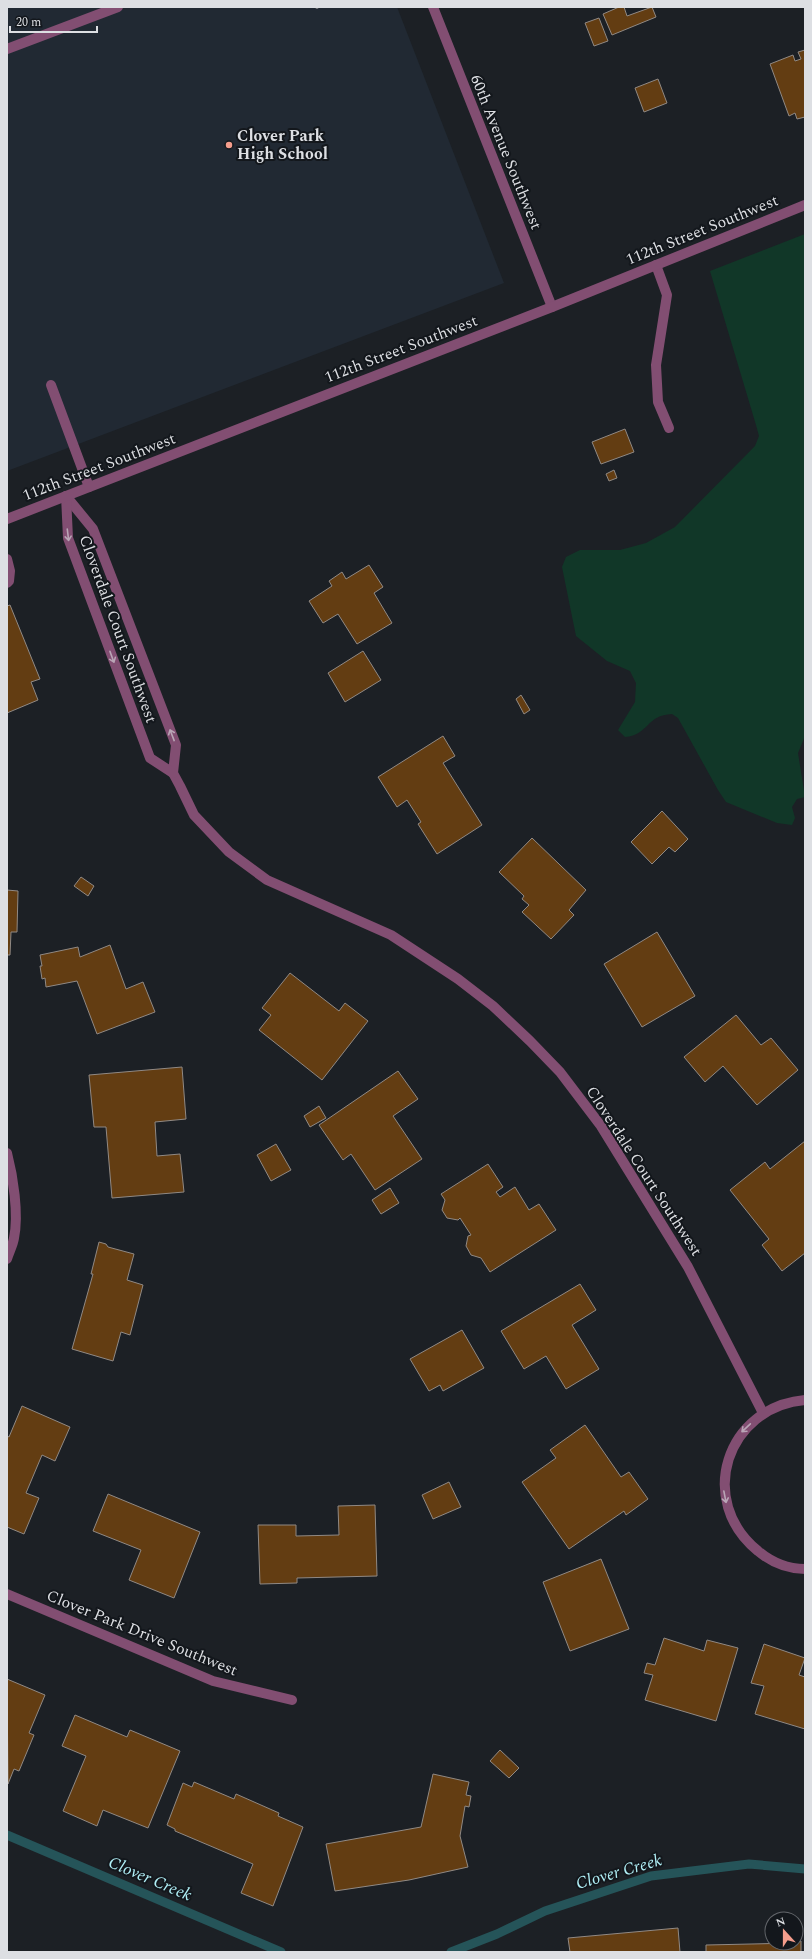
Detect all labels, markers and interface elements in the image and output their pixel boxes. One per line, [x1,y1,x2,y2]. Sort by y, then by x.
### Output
scale bar [10,8,97,34]
text: 20 m [16,13,41,32]
street label: 60th Avenue Southwest [464,71,548,233]
place label: Clover Park High School [237,124,328,166]
marker: Clover Park High School [224,140,234,150]
street label: 112th Street Southwest [622,188,782,272]
street label: 112th Street Southwest [321,309,481,389]
street label: 112th Street Southwest [19,427,179,507]
one-way arrow [64,528,72,541]
street label: Cloverdale Court Southwest [73,532,163,727]
one-way arrow [109,650,116,663]
one-way arrow [168,729,176,741]
street label: Cloverdale Court Southwest [580,1081,708,1261]
one-way arrow [741,1423,751,1433]
one-way arrow [722,1490,730,1503]
street label: Clover Park Drive Southwest [43,1584,242,1683]
water label: Clover Creek [573,1847,665,1897]
water label: Clover Creek [104,1850,196,1908]
north arrow [764,1911,804,1951]
text: N [773,1913,788,1932]

